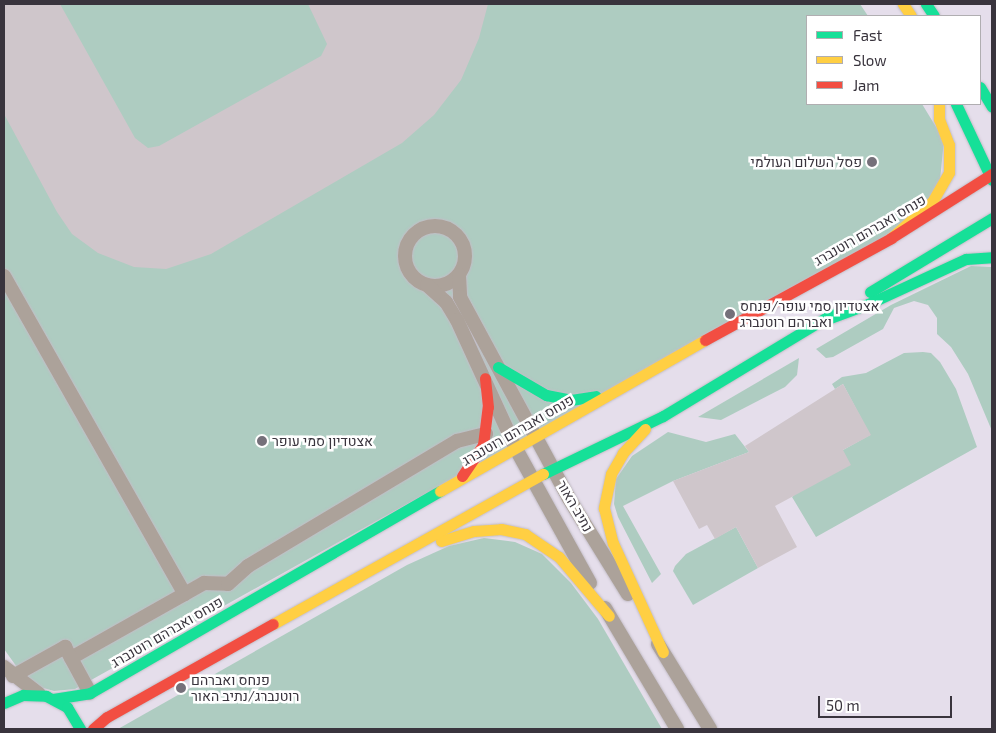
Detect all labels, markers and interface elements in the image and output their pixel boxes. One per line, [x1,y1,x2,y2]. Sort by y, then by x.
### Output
legend [806,15,981,105]
text: Fast [853,26,882,44]
text: Slow [853,51,887,69]
text: Jam [853,76,879,94]
place label: פסל השלום העולמי [751,154,862,170]
marker: פסל השלום העולמי [866,156,878,168]
street label: פנחס ואברהם רוטנברג [811,191,929,269]
place label: אצטדיון סמי עופר/פנחס ואברהם רוטנברג [740,298,880,331]
marker: אצטדיון סמי עופר/פנחס ואברהם רוטנברג [724,308,736,320]
street label: פנחס ואברהם רוטנברג [459,391,577,469]
place label: אצטדיון סמי עופר [272,433,373,449]
marker: אצטדיון סמי עופר [256,435,268,447]
street label: נתיב האור [554,477,596,535]
street label: פנחס ואברהם רוטנברג [108,593,226,671]
place label: פנחס ואברהם רוטנברג/נתיב האור [191,672,299,704]
marker: פנחס ואברהם רוטנברג/נתיב האור [175,682,187,694]
scale bar [821,686,955,718]
text: 50 m [826,696,860,714]

